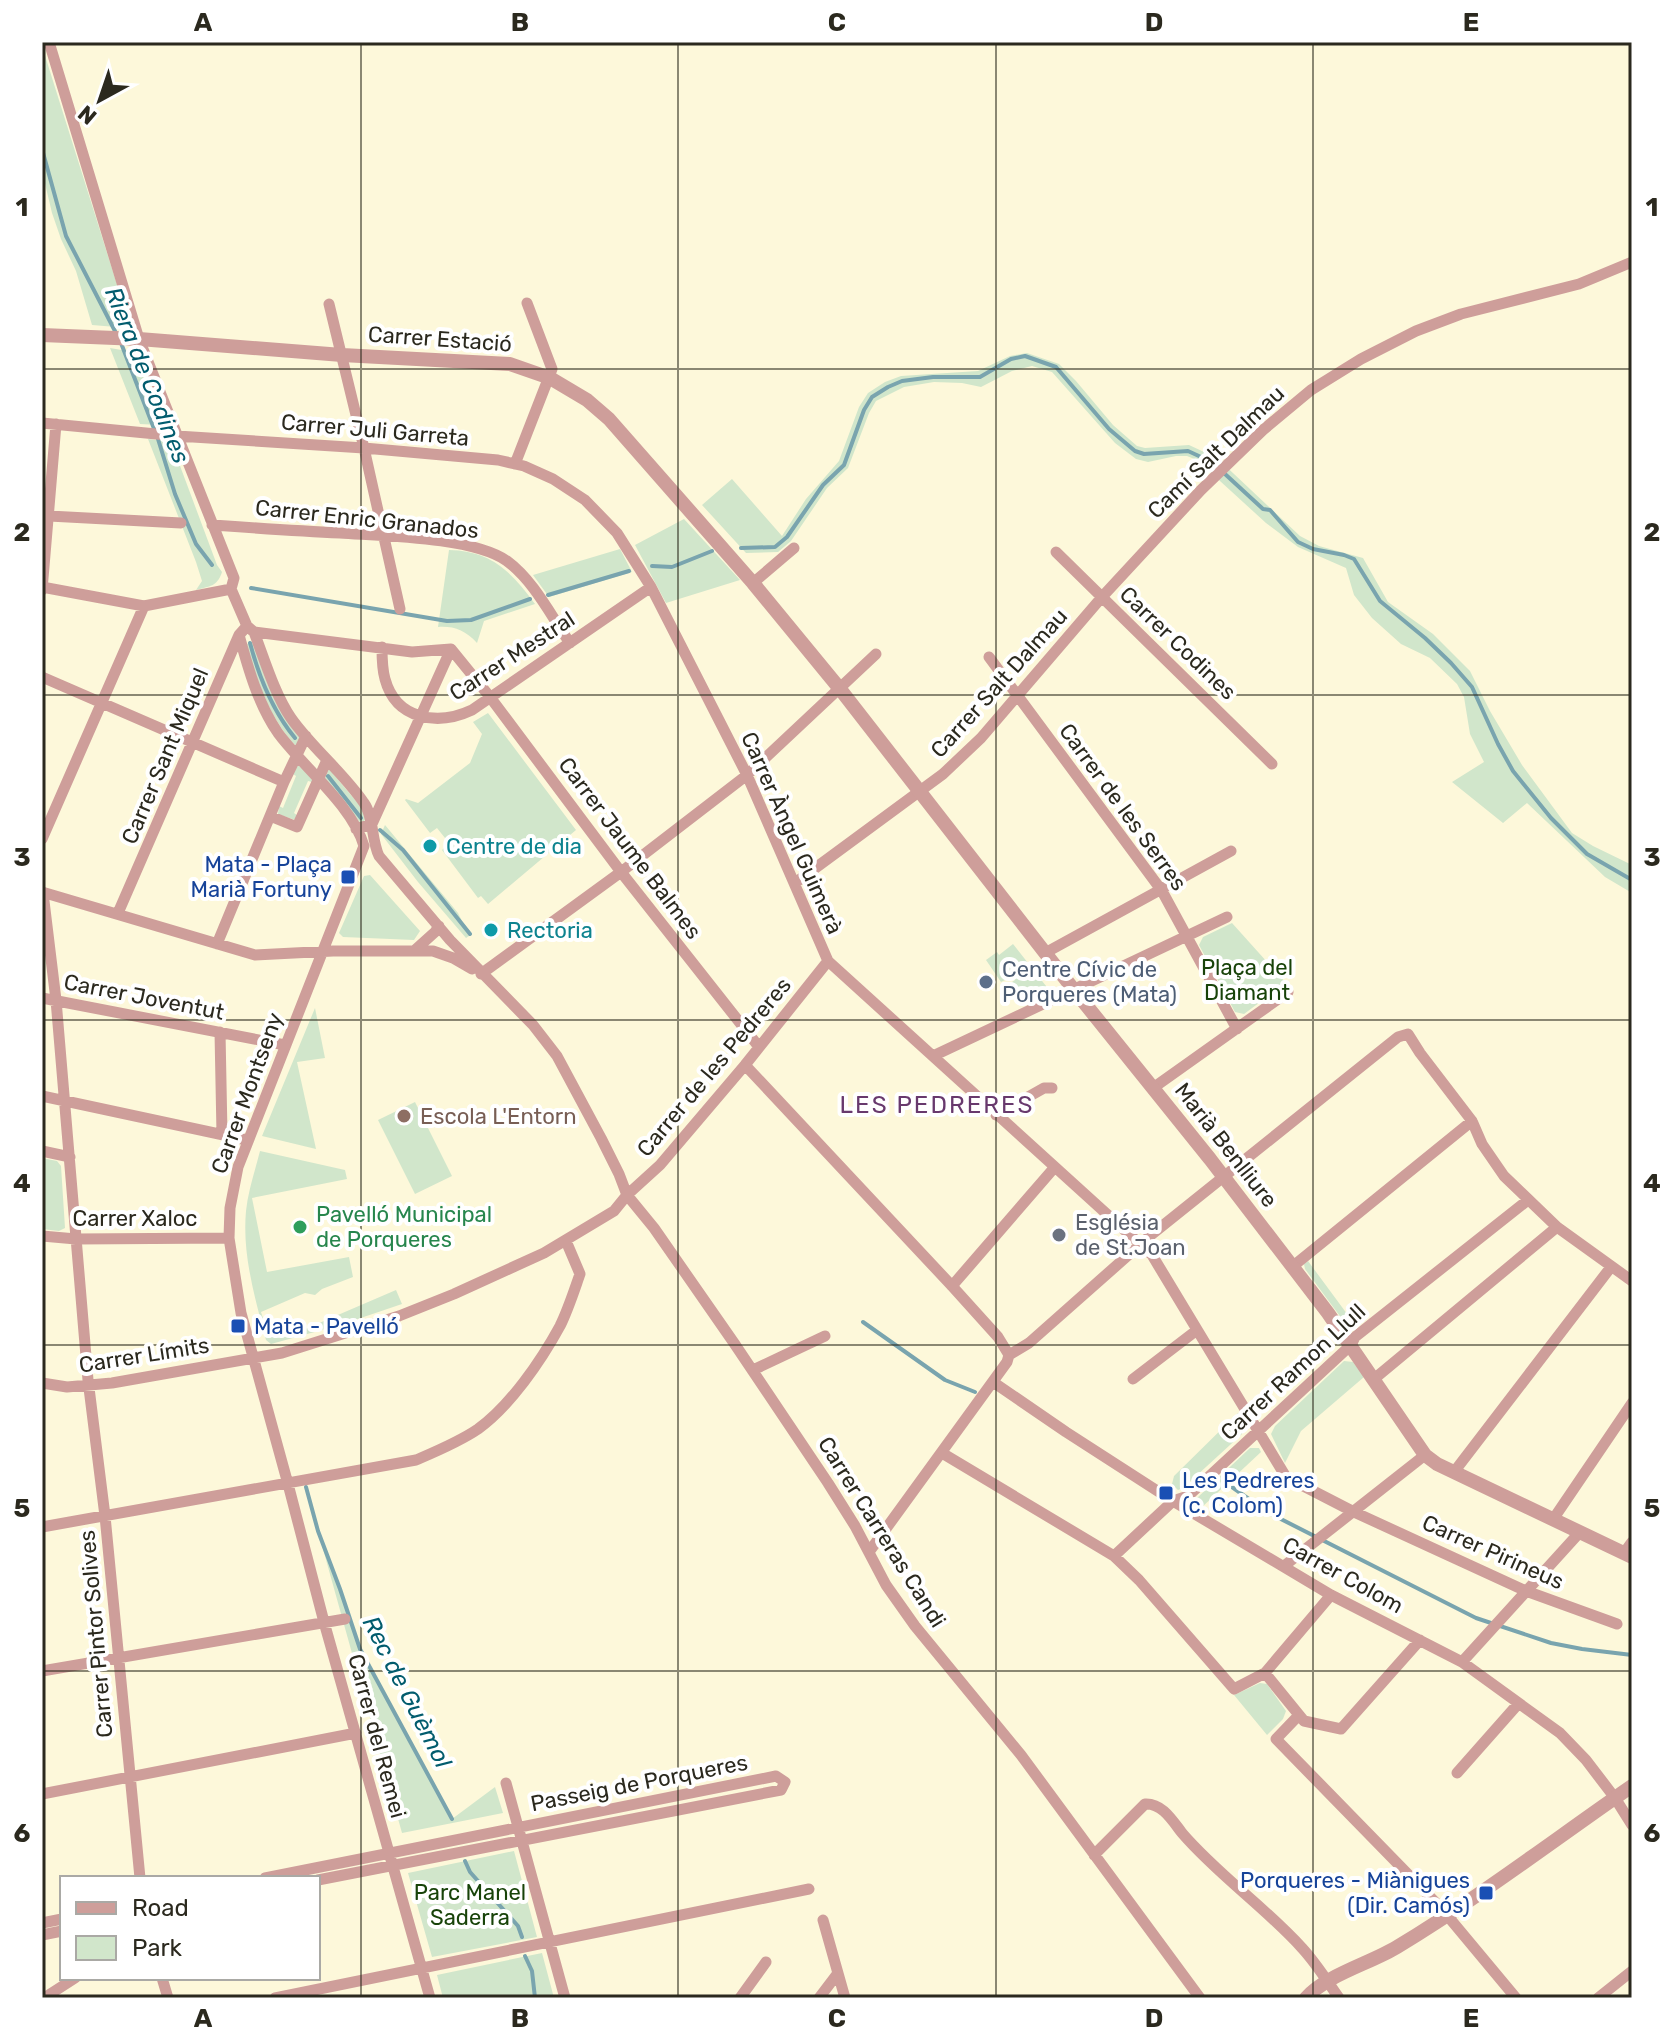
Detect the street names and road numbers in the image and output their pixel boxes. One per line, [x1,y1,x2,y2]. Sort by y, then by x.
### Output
street label: Carrer Estació [367,321,513,357]
street label: Camí Salt Dalmau [1142,380,1290,524]
street label: Carrer Juli Garreta [280,408,470,452]
street label: Carrer Enric Granados [254,494,480,544]
street label: Carrer Codines [1114,581,1242,705]
street label: Carrer Salt Dalmau [925,603,1073,763]
street label: Carrer Mestral [444,605,580,707]
street label: Carrer Sant Miquel [116,664,214,848]
street label: Carrer de les Serres [1053,718,1193,896]
street label: Carrer Àngel Guimerà [735,728,849,938]
street label: Carrer Jaume Balmes [553,752,707,944]
street label: Carrer Joventut [62,968,227,1026]
street label: Carrer de les Pedreres [631,972,797,1162]
street label: Carrer Montseny [205,1009,289,1177]
street label: Marià Benlliure [1169,1077,1283,1213]
street label: Carrer Xaloc [72,1205,198,1232]
street label: Carrer Ramon Llull [1215,1298,1371,1446]
street label: Carrer Límits [77,1331,211,1379]
street label: Carrer Carreras Candi [812,1432,952,1632]
street label: Carrer Pirineus [1418,1509,1568,1595]
street label: Carrer Pintor Solives [73,1529,119,1739]
street label: Carrer Colom [1278,1531,1408,1619]
street label: Carrer del Remei [342,1651,412,1821]
street label: Passeig de Porqueres [528,1749,750,1817]

